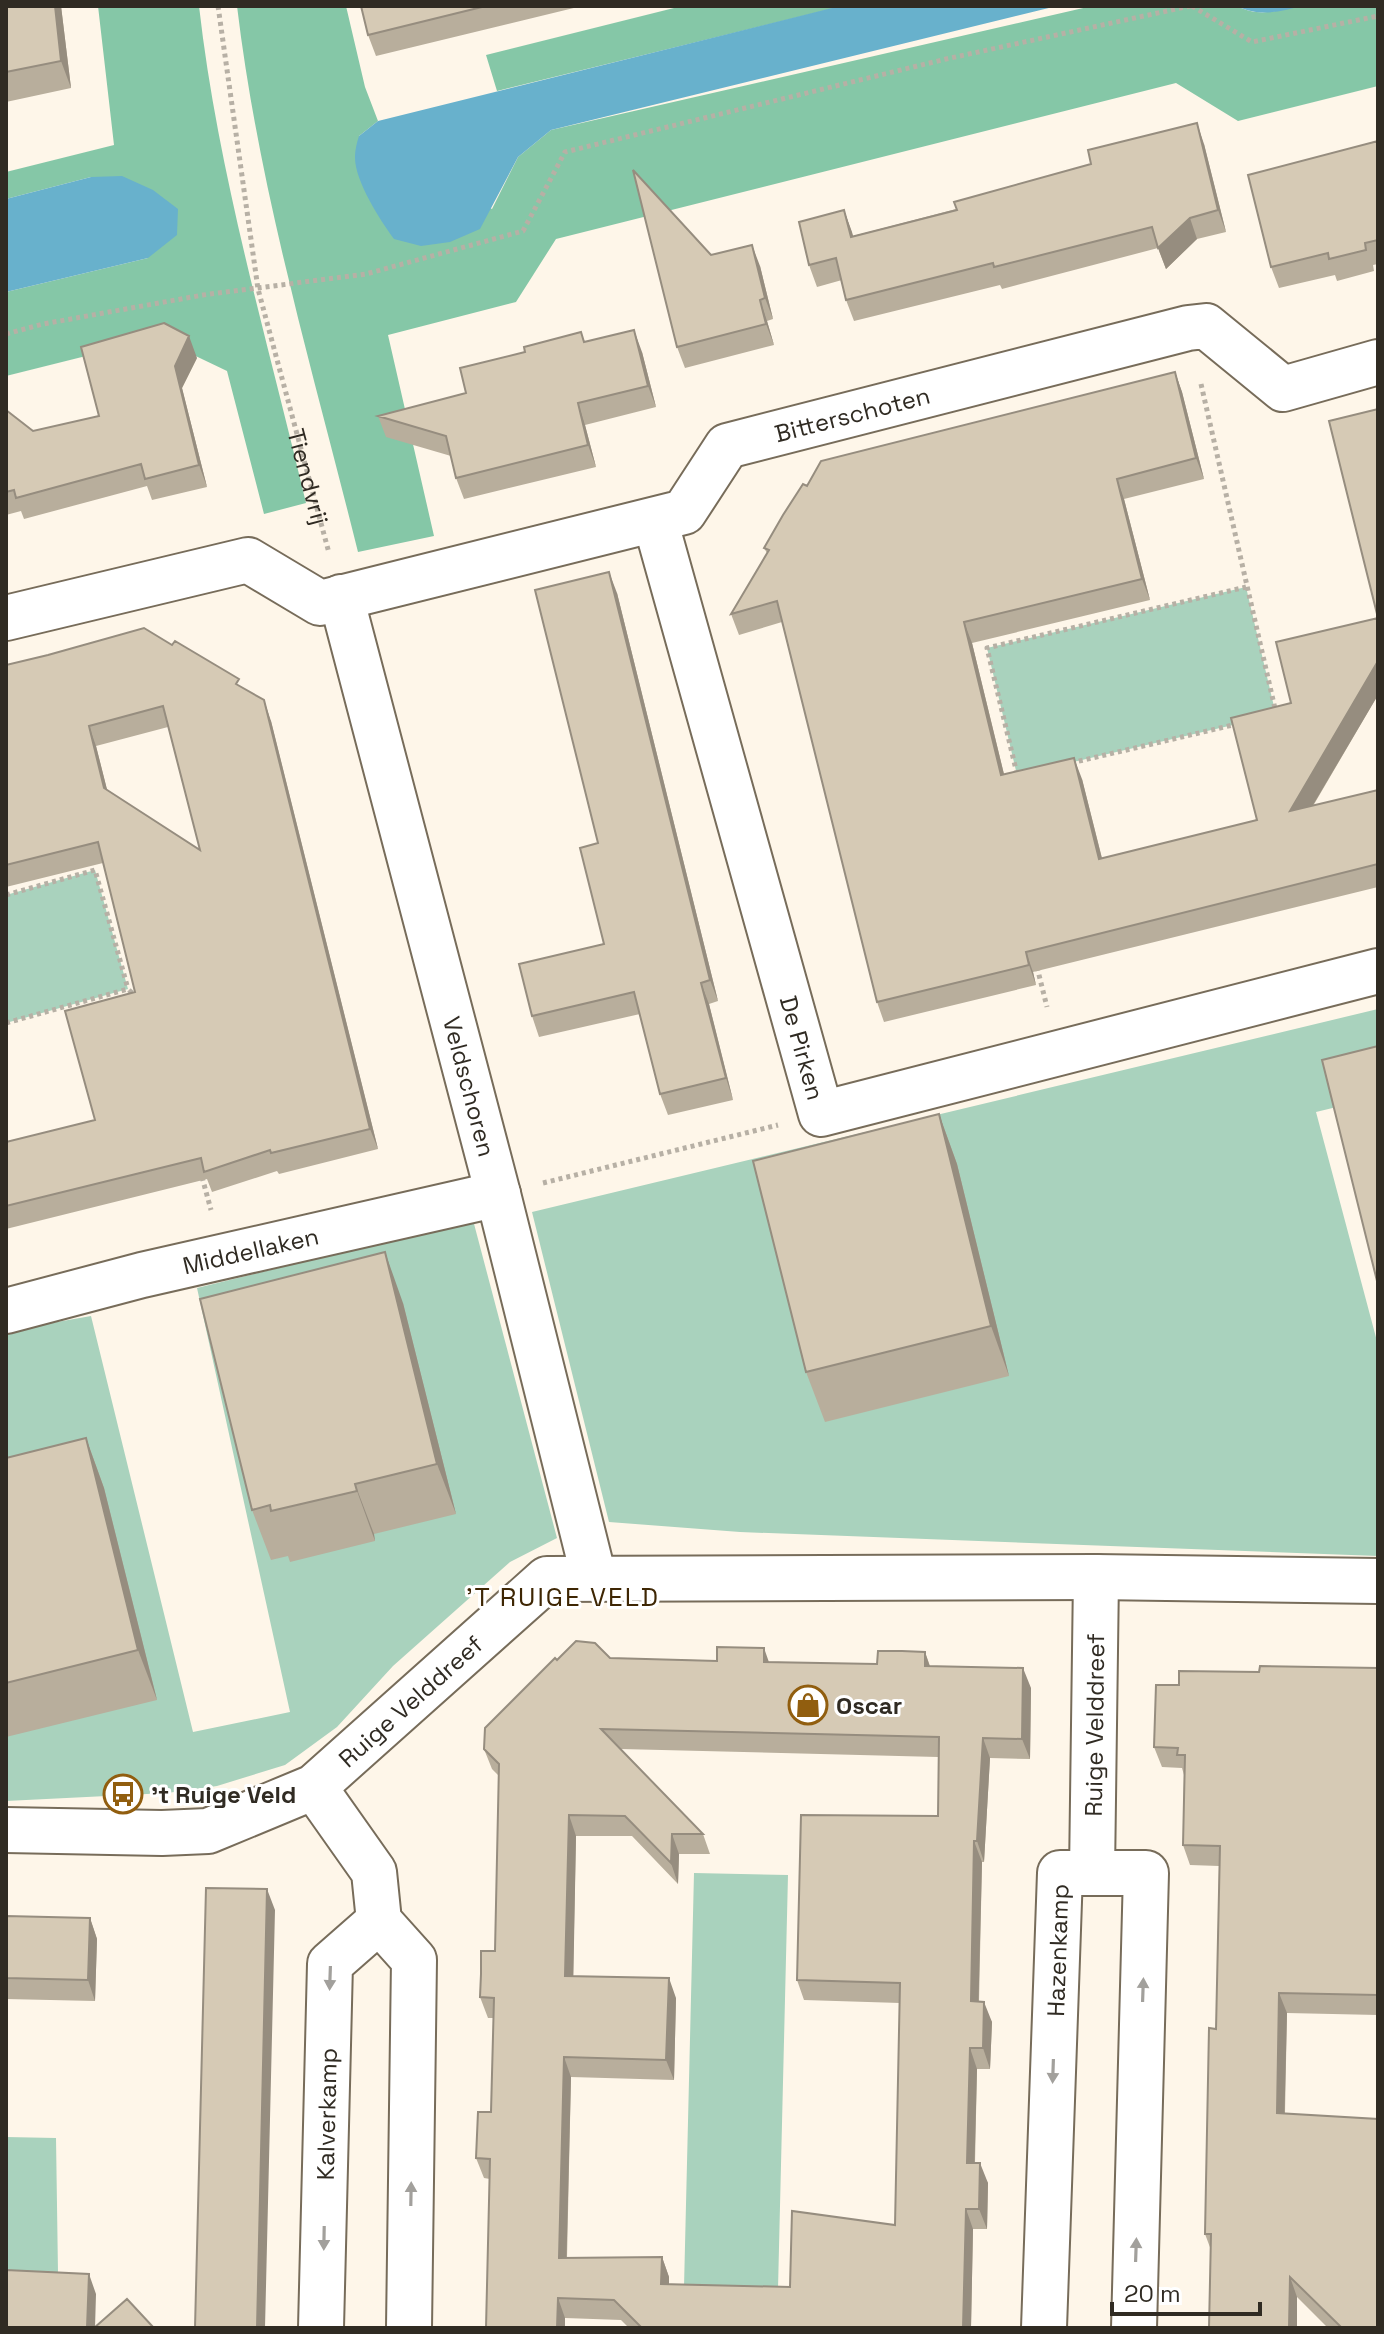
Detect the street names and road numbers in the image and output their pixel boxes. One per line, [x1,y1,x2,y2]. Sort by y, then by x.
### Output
street label: Bitterschoten [771,379,933,449]
street label: Tiendvrij [281,425,336,528]
street label: De Pirken [773,992,832,1103]
street label: Veldschoren [436,1013,503,1160]
street label: Middellaken [180,1220,322,1281]
street label: Ruige Velddreef [332,1628,489,1774]
street label: Ruige Velddreef [1077,1633,1111,1817]
street label: Hazenkamp [1039,1883,1075,2017]
street label: Kalverkamp [309,2047,343,2181]

